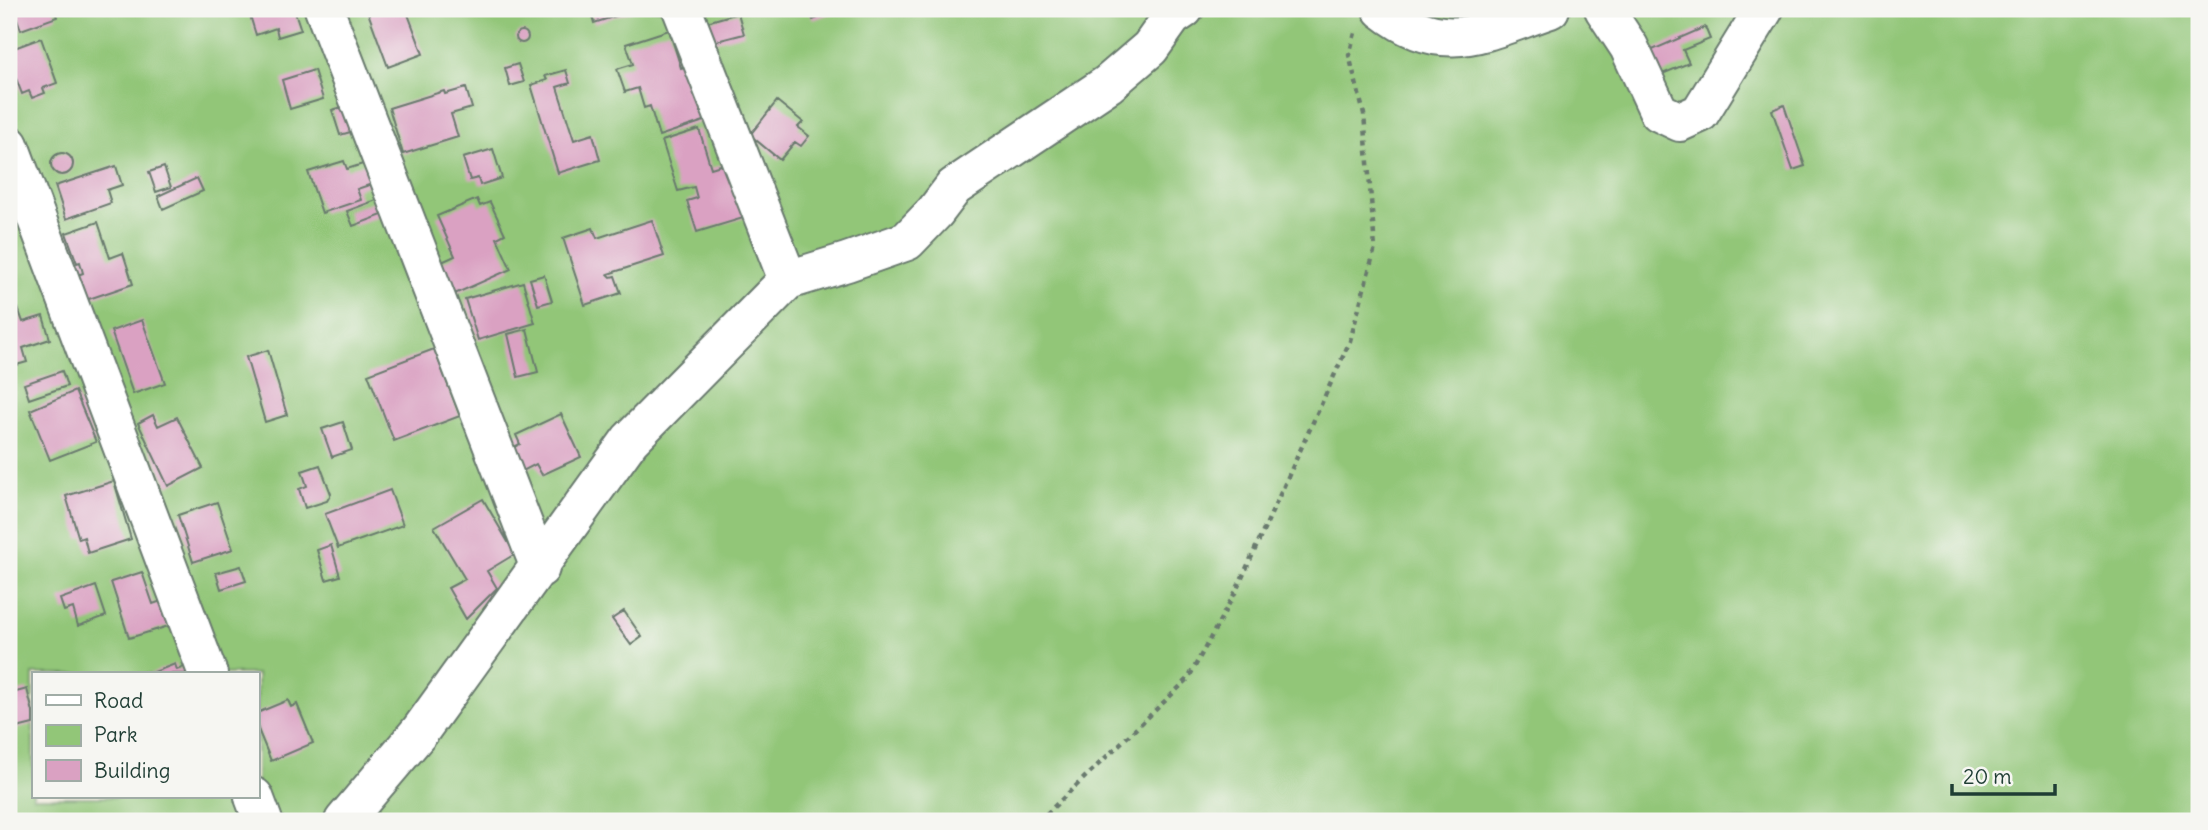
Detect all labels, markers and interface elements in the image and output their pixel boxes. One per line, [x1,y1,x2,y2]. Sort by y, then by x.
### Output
legend [32,672,259,798]
text: Road [94,687,143,714]
text: Park [94,721,137,748]
scale bar [1952,753,2056,797]
text: Building [94,757,170,784]
text: 20 m [1963,763,2012,790]

